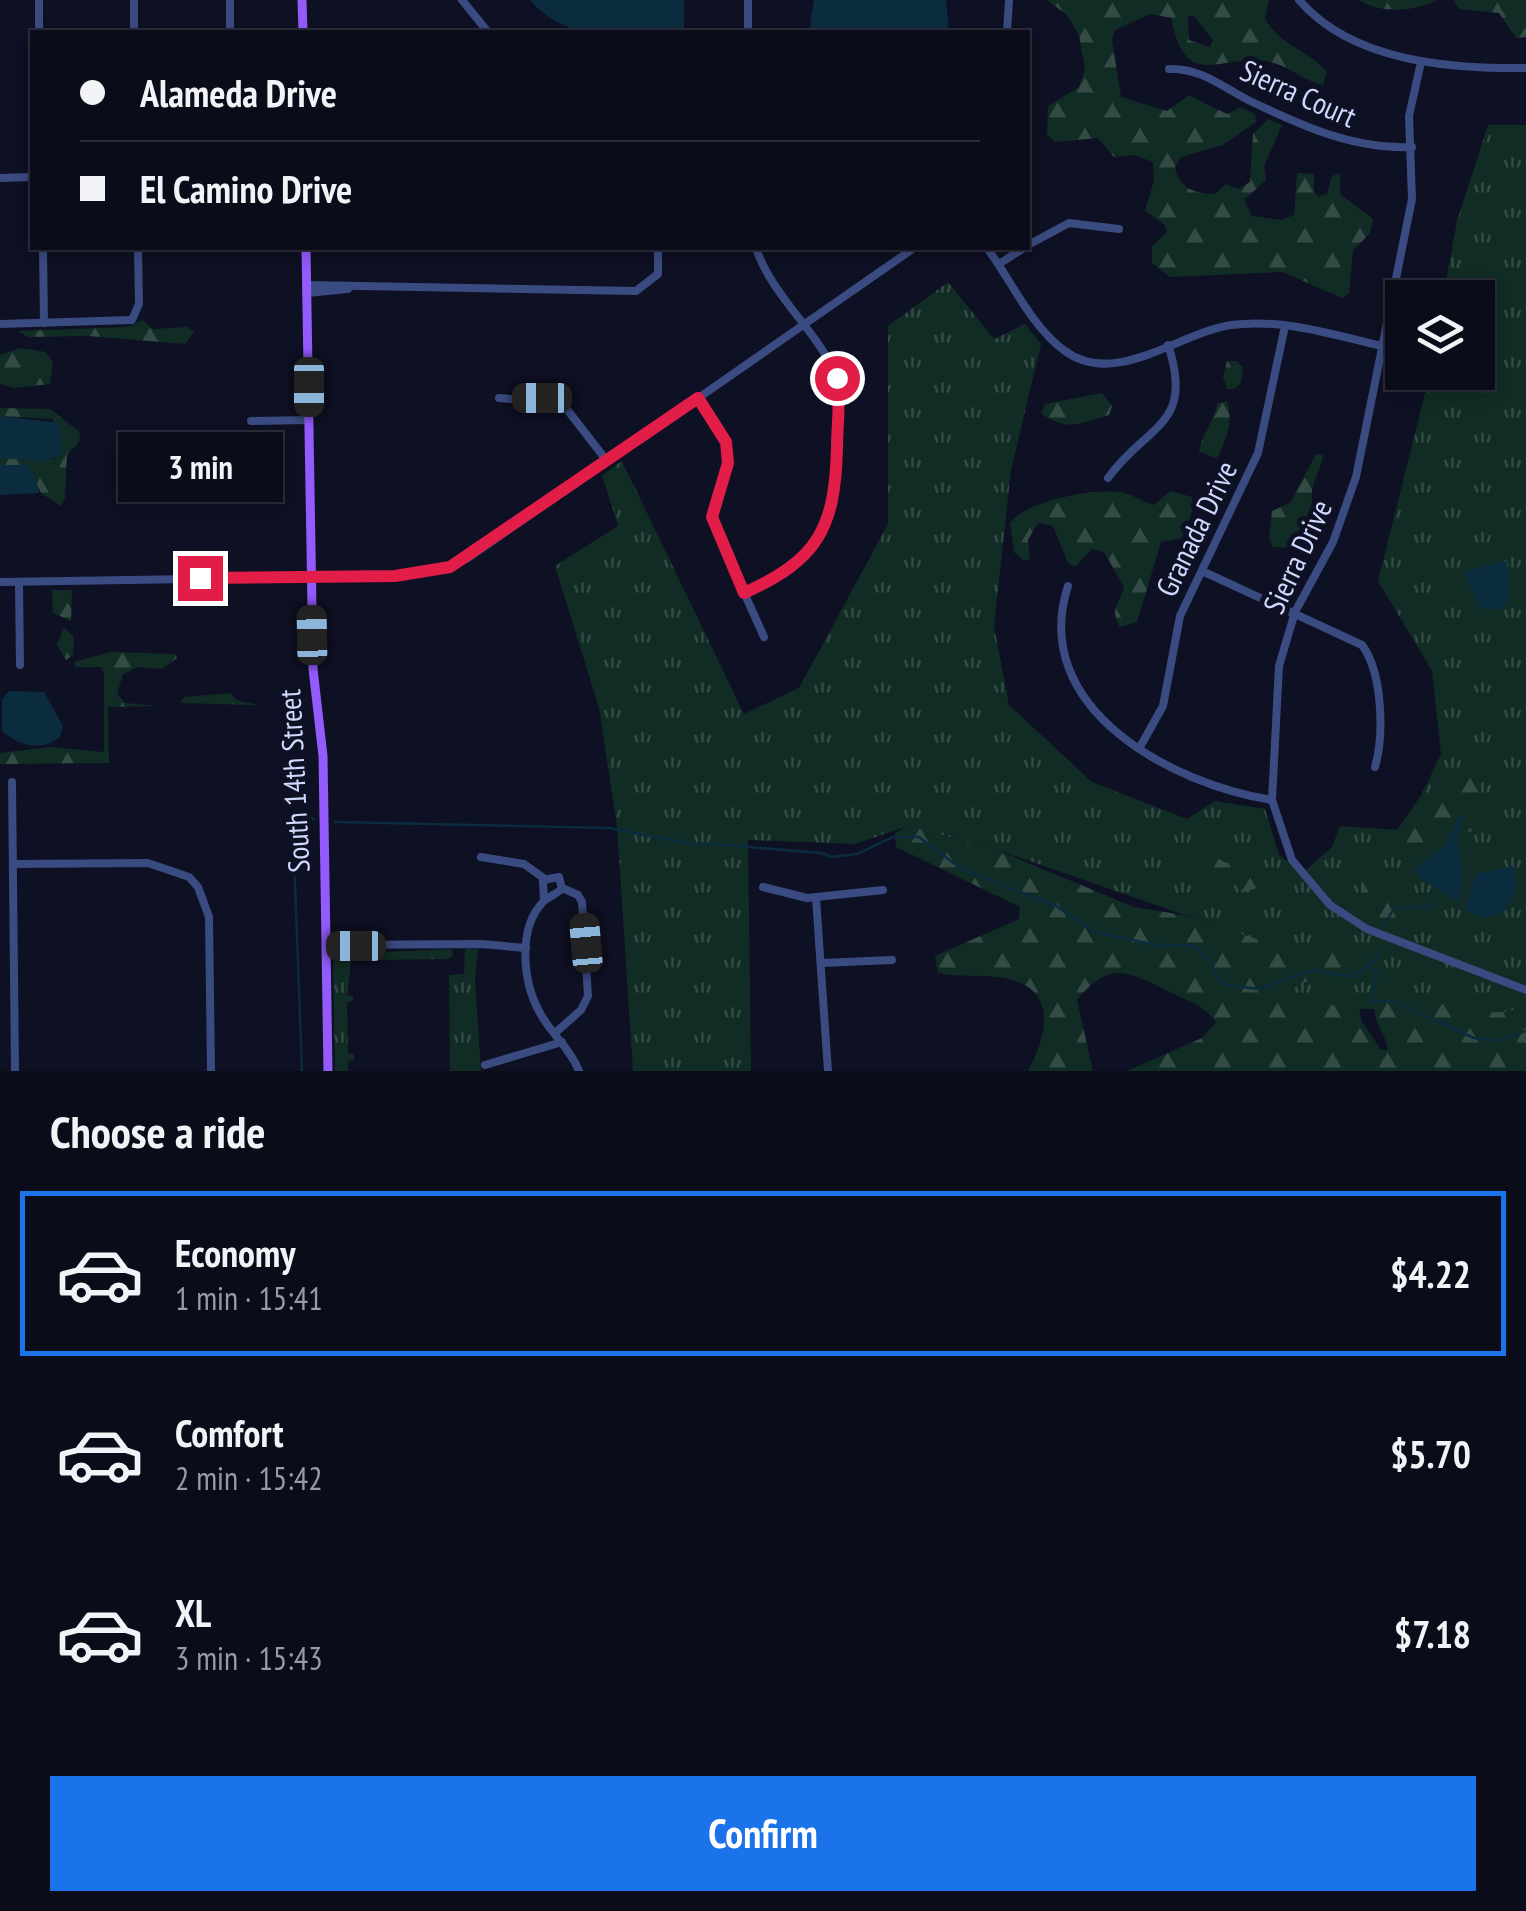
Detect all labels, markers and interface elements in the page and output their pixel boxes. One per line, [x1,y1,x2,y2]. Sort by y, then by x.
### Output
street label: Sierra Court [1235,50,1363,136]
text: Alameda Drive [140,68,337,117]
text: El Camino Drive [140,164,352,213]
map controls [1385,280,1495,390]
button: layers [1385,280,1495,390]
route start [815,356,860,401]
car [294,357,324,417]
car [512,383,572,413]
callout: 3 min [118,433,282,503]
text: 3 min [168,446,233,488]
street label: Granada Drive [1146,454,1245,603]
street label: Sierra Drive [1253,493,1340,619]
route end [178,556,223,601]
car [296,605,328,665]
street label: South 14th Street [269,688,318,874]
car [568,912,604,974]
car [326,931,386,961]
text: Choose a ride [50,1102,265,1160]
text: Economy [175,1228,295,1277]
icon: car [55,1229,145,1319]
text: $4.22 [1390,1249,1471,1298]
text: 1 min · 15:41 [175,1277,323,1319]
text: Comfort [175,1408,284,1457]
icon: car [55,1409,145,1499]
text: $5.70 [1390,1429,1471,1478]
text: 2 min · 15:42 [175,1457,323,1499]
text: XL [175,1588,211,1637]
icon: car [55,1589,145,1679]
text: $7.18 [1394,1609,1471,1658]
text: 3 min · 15:43 [175,1637,323,1679]
button: Confirm [50,1776,1476,1891]

